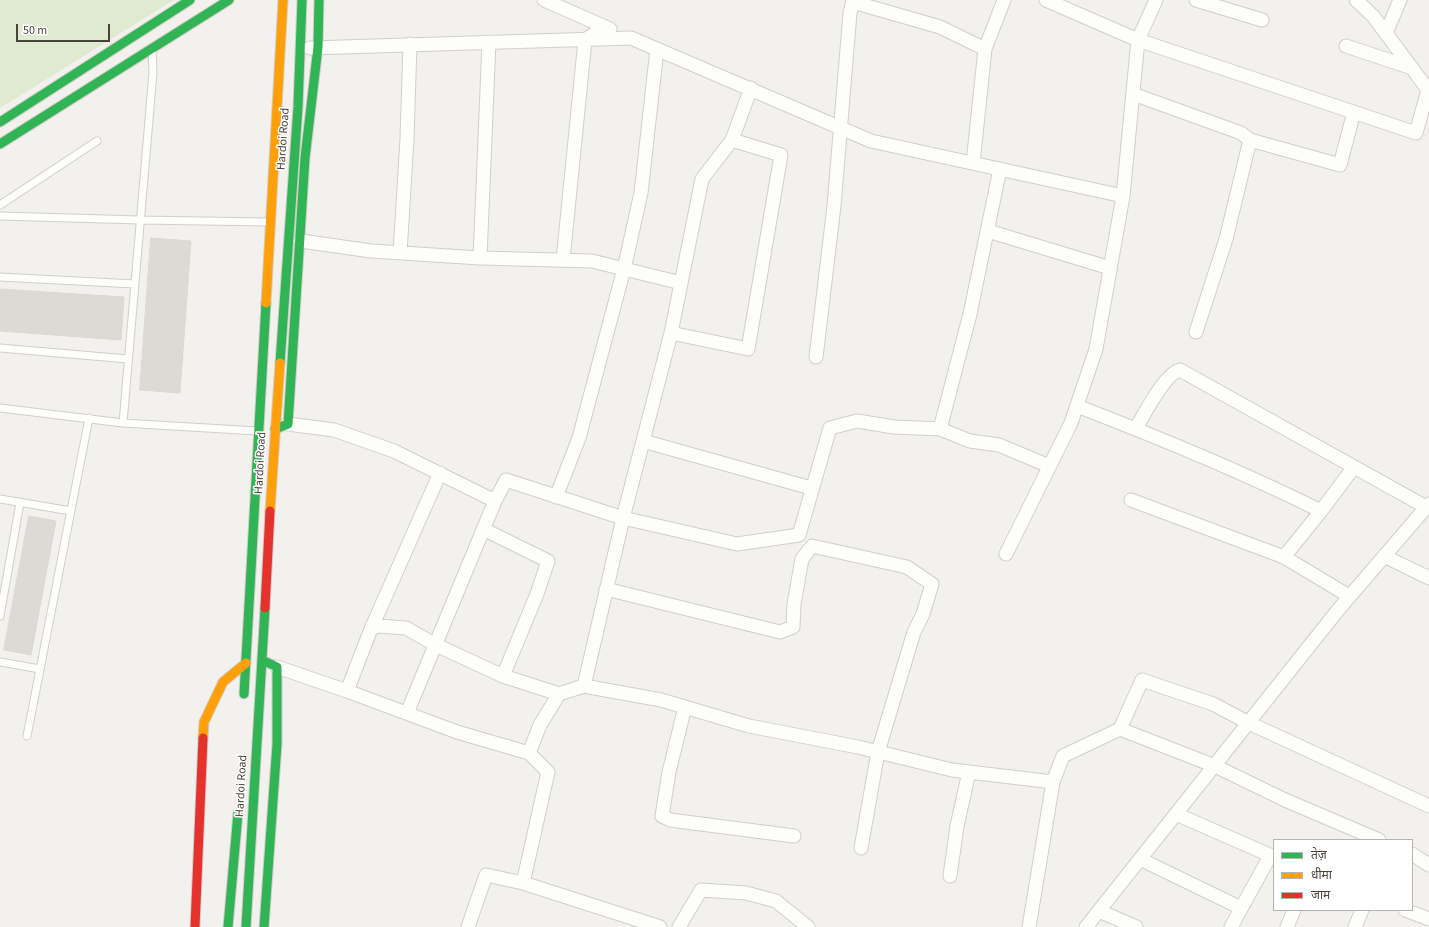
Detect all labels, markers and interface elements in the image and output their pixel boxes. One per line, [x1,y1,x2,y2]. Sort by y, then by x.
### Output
scale bar [18,16,112,42]
text: 50 m [23,22,47,39]
street label: Hardoi Road [275,107,293,171]
street label: Hardoi Road [252,432,270,494]
street label: Hardoi Road [233,755,251,817]
legend [1273,839,1413,911]
text: तेज़ [1311,847,1327,864]
text: धीमा [1311,867,1332,884]
text: जाम [1311,887,1330,904]

